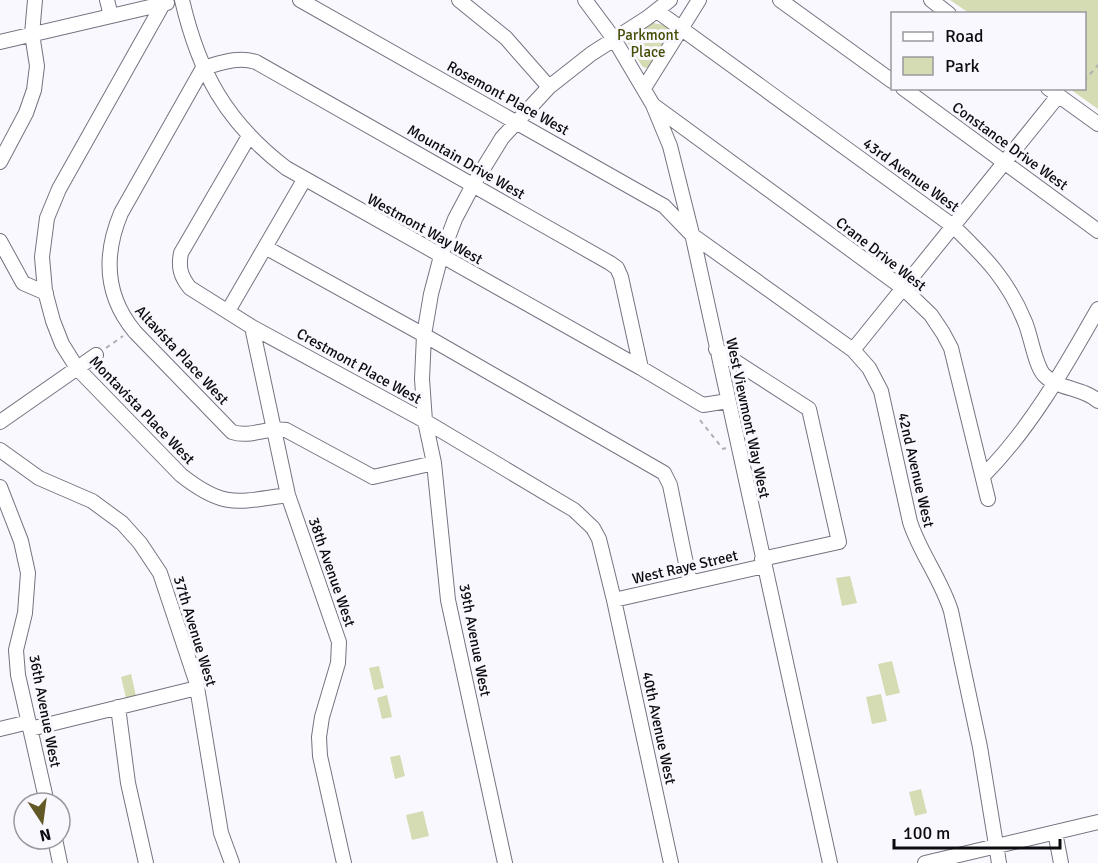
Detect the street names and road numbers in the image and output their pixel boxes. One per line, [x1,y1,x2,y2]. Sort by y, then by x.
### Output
street label: Rosemont Place West [444,57,572,139]
street label: Constance Drive West [949,98,1071,194]
street label: Mountain Drive West [404,121,528,203]
street label: 43rd Avenue West [859,134,963,216]
street label: Westmont Way West [364,190,486,268]
street label: Crane Drive West [832,213,930,295]
street label: Altavista Place West [131,302,233,408]
street label: Crestmont Place West [293,324,425,408]
street label: West Viewmont Way West [722,336,774,500]
street label: Montavista Place West [86,352,198,468]
street label: 42nd Avenue West [894,411,938,529]
street label: 38th Avenue West [305,515,359,629]
street label: West Raye Street [630,546,740,588]
street label: 37th Avenue West [170,574,220,688]
street label: 39th Avenue West [455,582,495,698]
street label: 36th Avenue West [25,653,65,769]
street label: 40th Avenue West [638,670,680,786]

